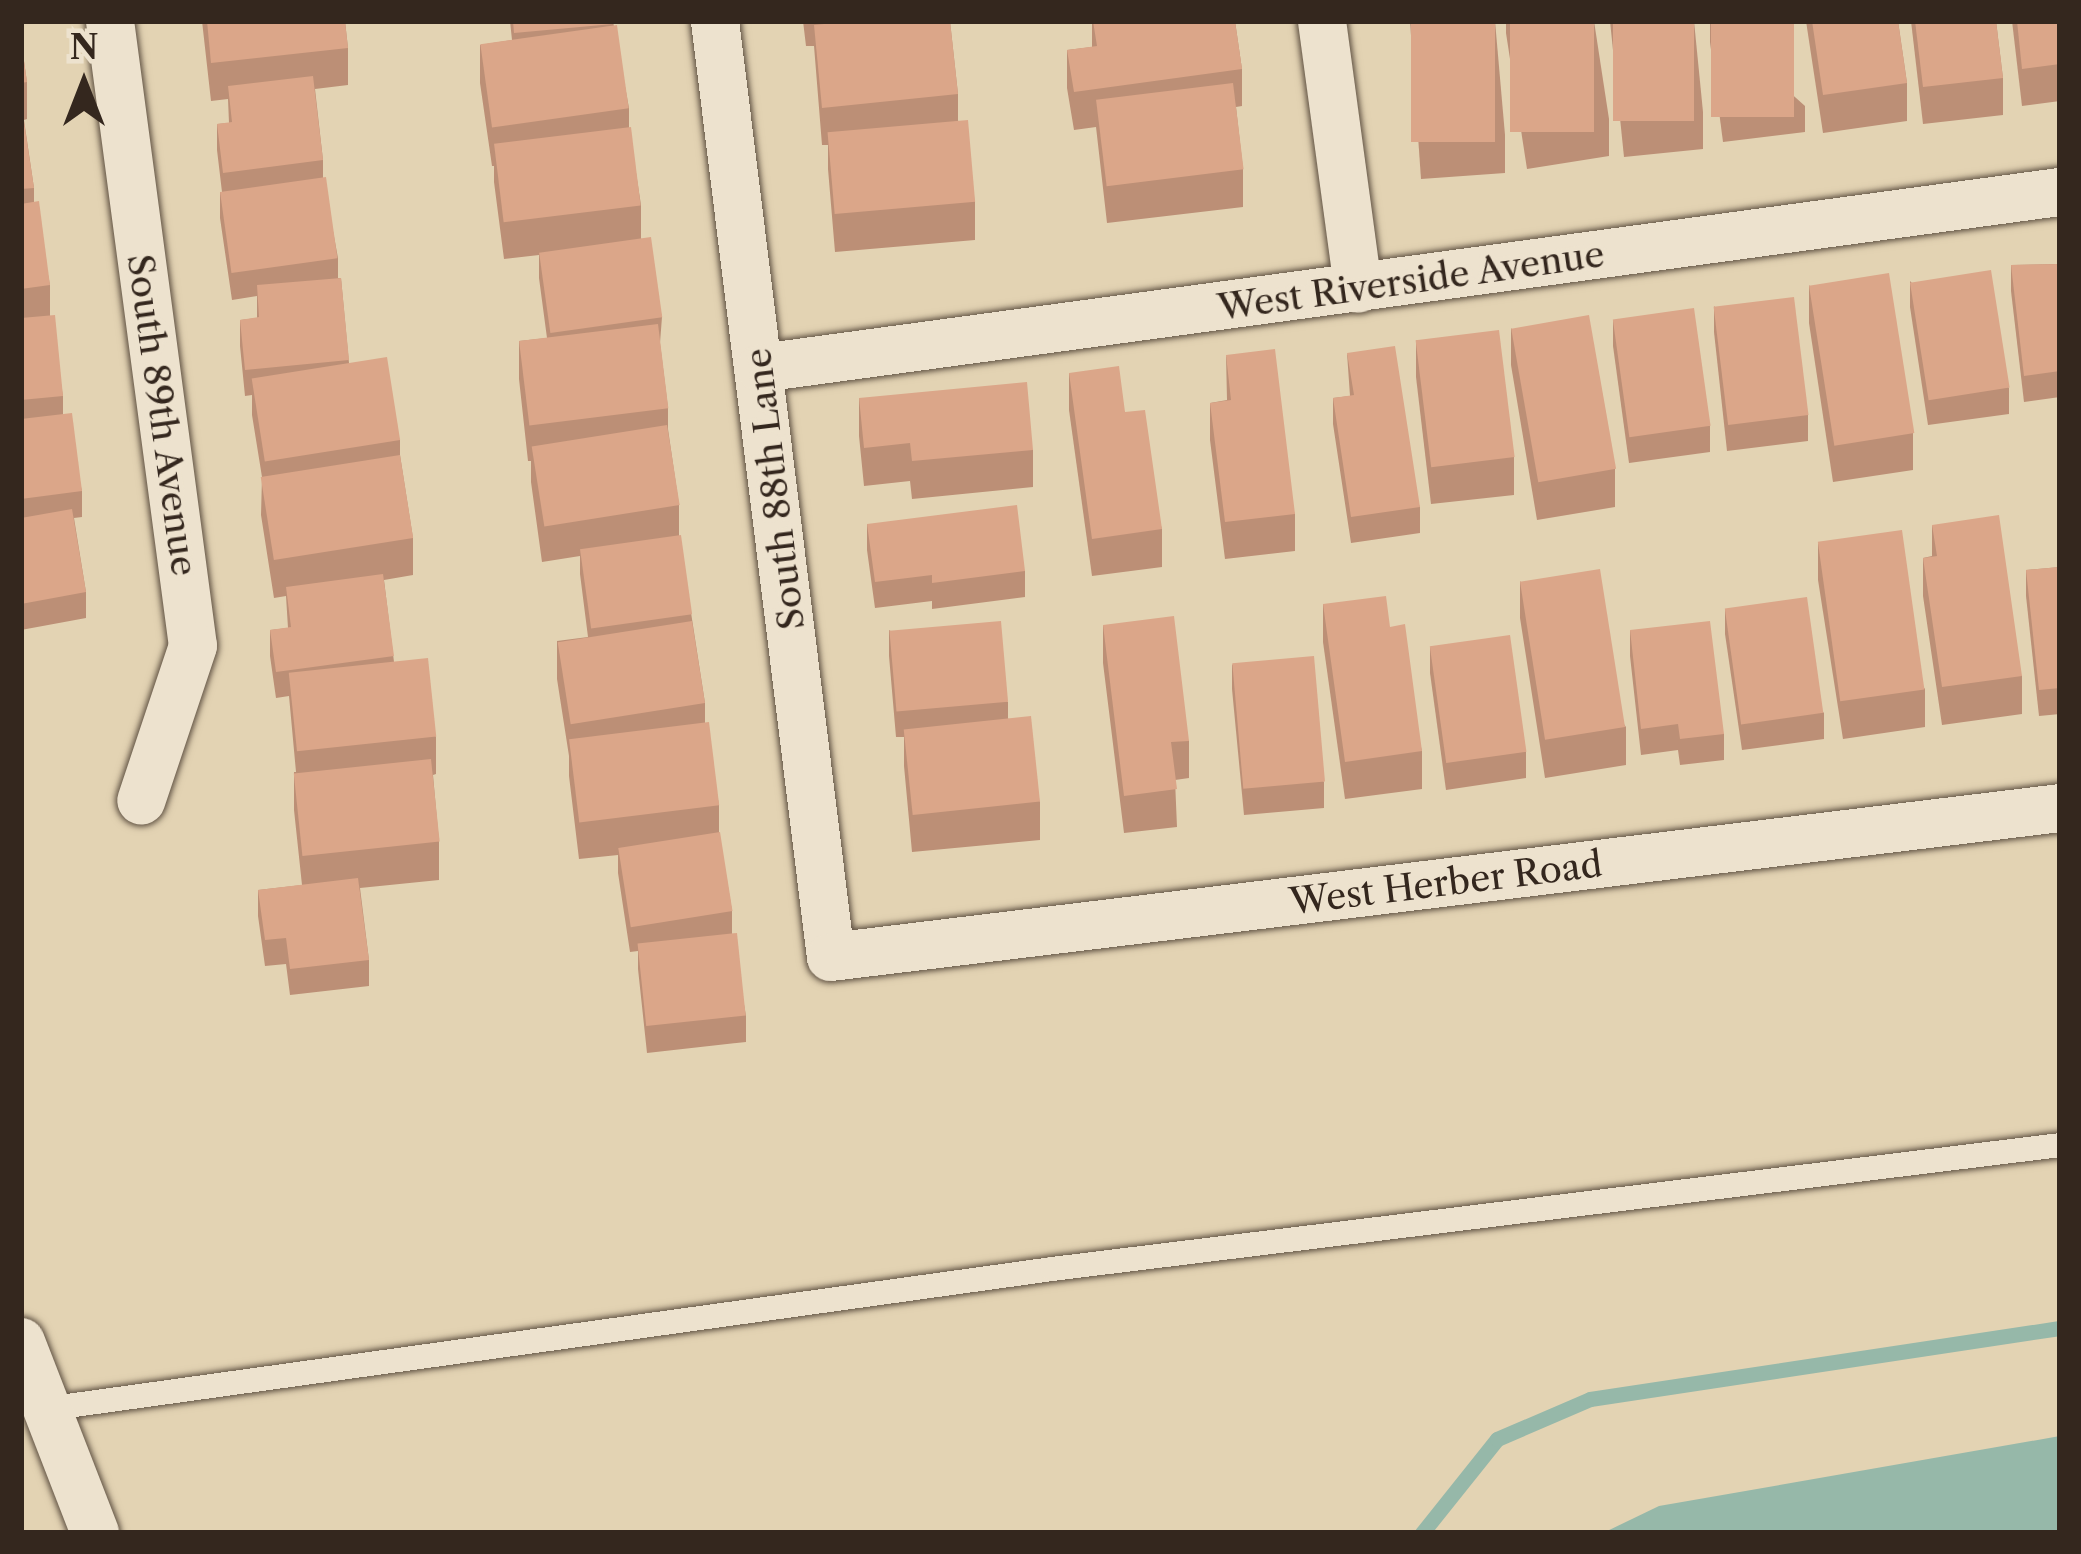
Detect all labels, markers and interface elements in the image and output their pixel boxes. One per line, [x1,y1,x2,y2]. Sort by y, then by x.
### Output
north arrow [24,24,144,144]
text: N [70,27,98,68]
street label: West Riverside Avenue [1214,232,1608,330]
street label: South 89th Avenue [118,251,206,579]
street label: South 88th Lane [736,346,814,632]
street label: West Herber Road [1287,842,1605,924]

